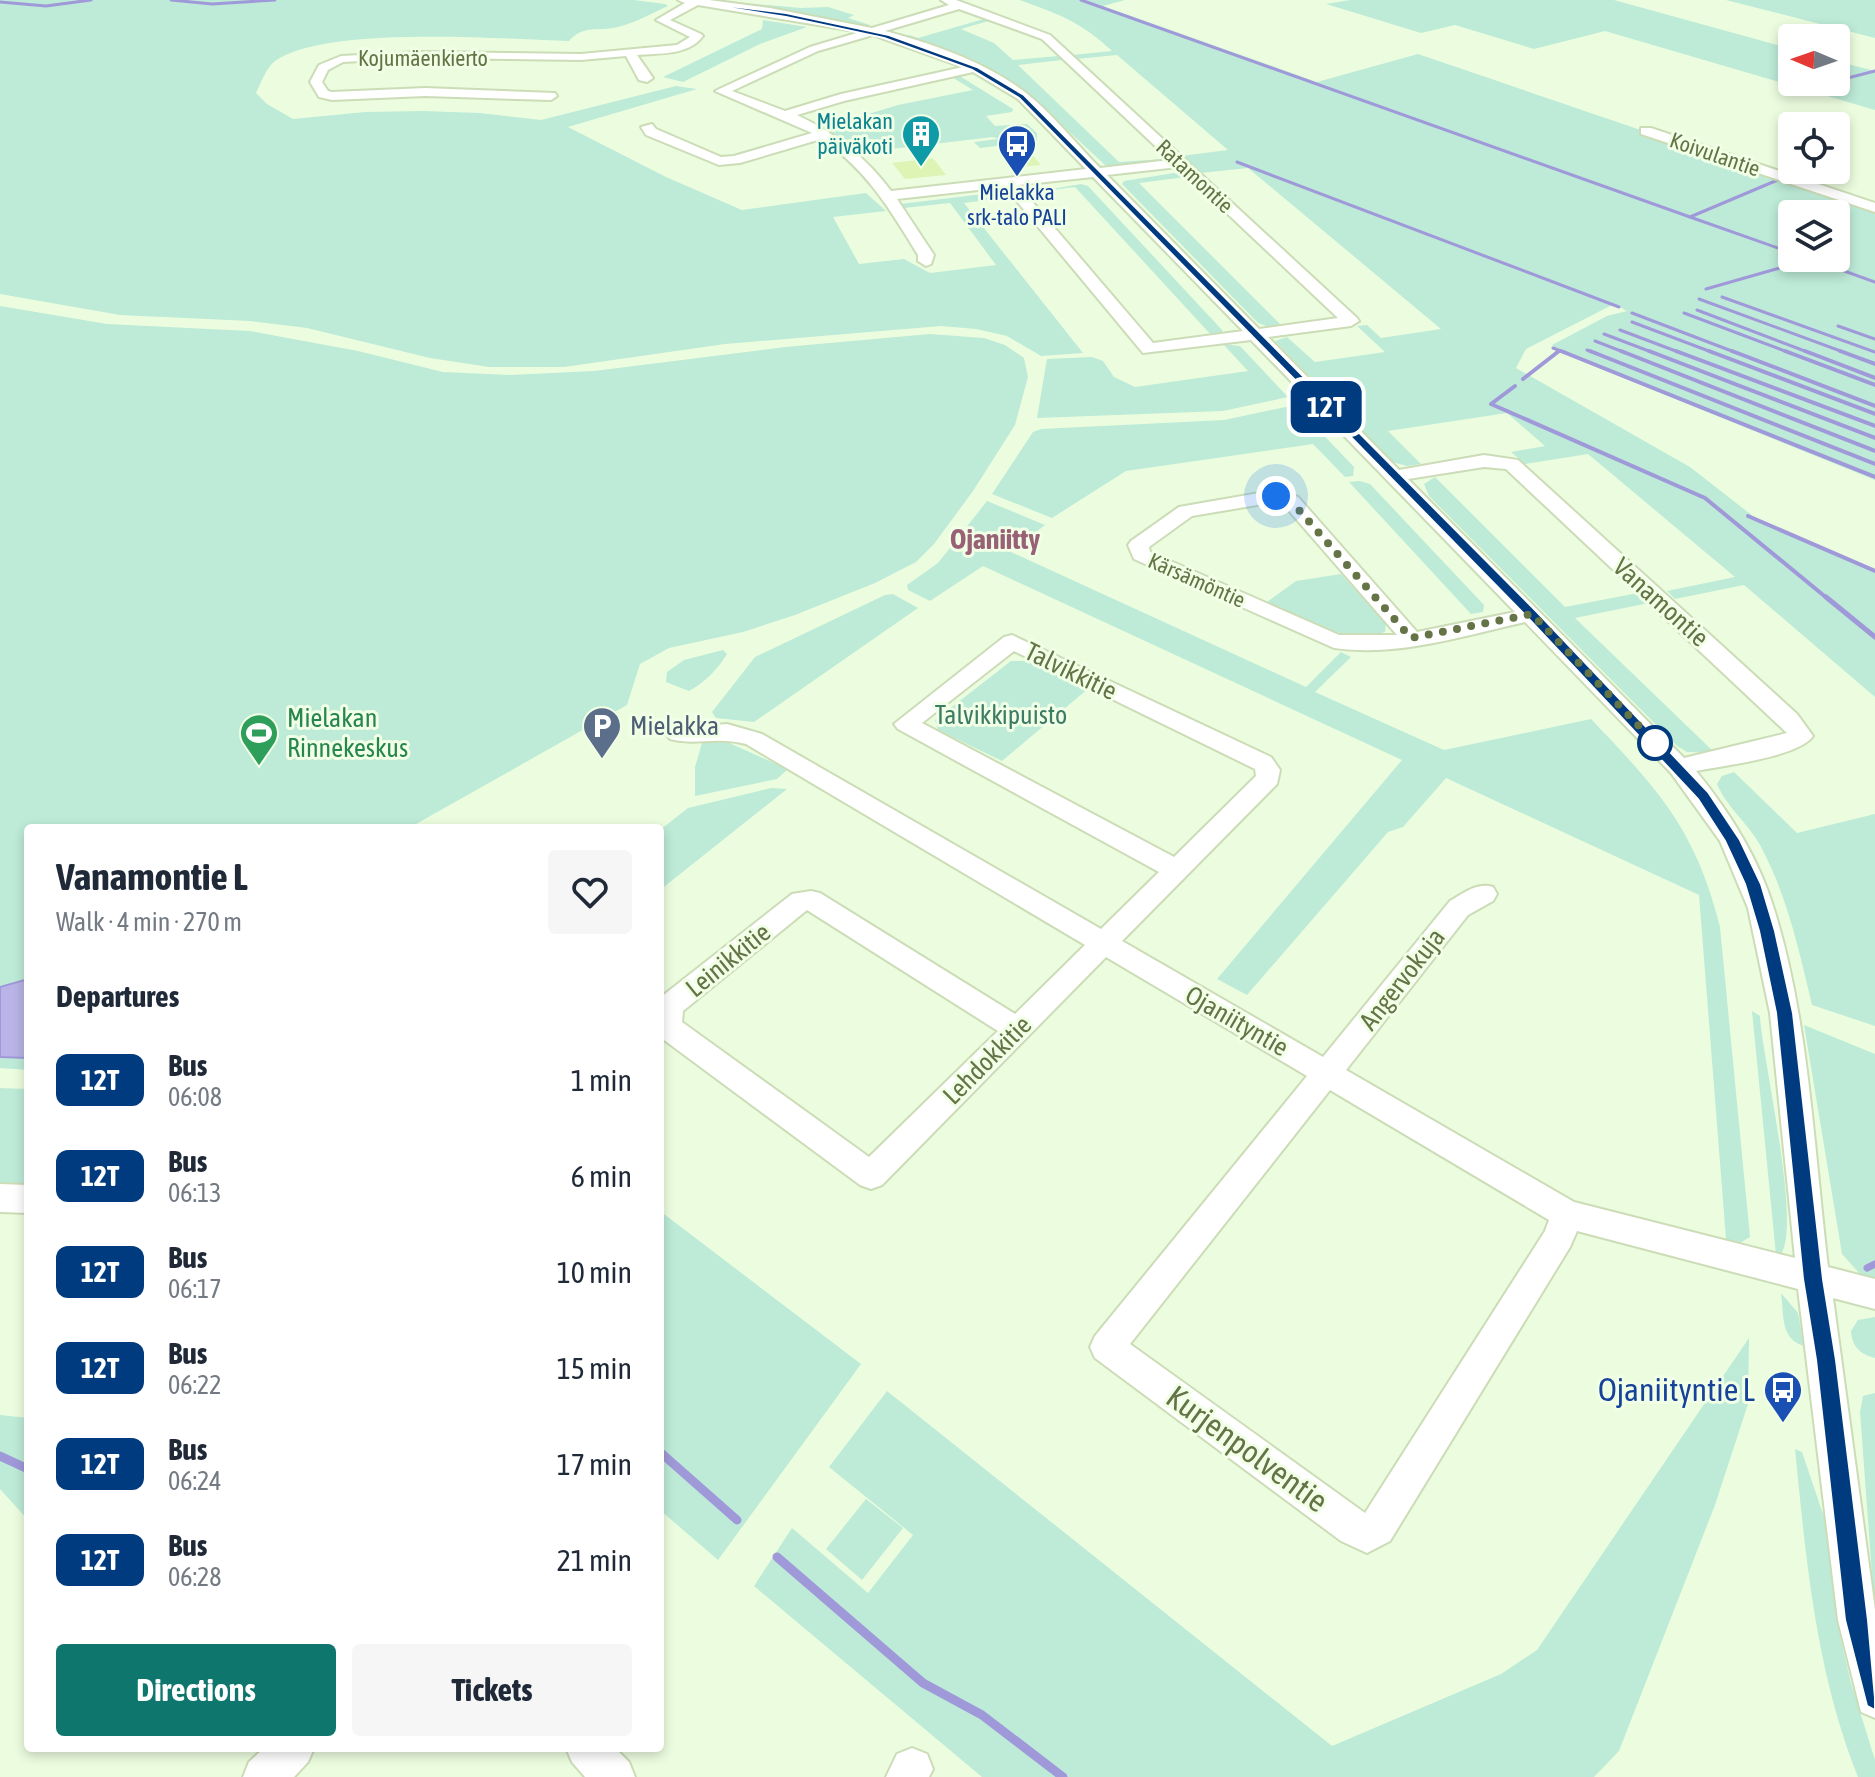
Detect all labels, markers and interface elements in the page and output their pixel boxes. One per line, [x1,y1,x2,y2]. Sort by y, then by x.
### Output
north arrow [1778,24,1850,96]
map controls [1778,24,1850,272]
street label: Kojumäenkierto [358,45,488,71]
place label: Mielakan päiväkoti [817,108,893,159]
button: locate [1778,112,1850,184]
building icon: Mielakan päiväkoti [900,113,942,168]
bus stop icon: Mielakka srk-talo PALI [996,123,1038,178]
street label: Koivulantie [1667,126,1763,182]
street label: Ratamontie [1151,134,1239,218]
place label: Mielakka srk-talo PALI [967,179,1067,230]
button: layers [1778,200,1850,272]
line badge: 12T [1280,381,1372,433]
text: 12T [1307,391,1345,423]
your location [1256,476,1296,516]
district label: Ojaniitty [950,523,1040,555]
street label: Kärsämöntie [1145,547,1249,613]
street label: Vanamontie [1607,552,1715,652]
street label: Talvikkitie [1020,636,1122,706]
park label: Talvikkipuisto [935,700,1067,730]
place label: Mielakan Rinnekeskus [287,703,408,763]
parking icon: Mielakka [581,705,623,760]
place label: Mielakka [630,711,719,741]
sports icon: Mielakan Rinnekeskus [238,712,280,767]
unlabelled marker [1638,726,1672,760]
button: heart [548,850,632,934]
text: Vanamontie L [56,855,248,898]
text: Walk · 4 min · 270 m [56,907,242,937]
street label: Leinikkitie [680,917,776,1003]
street label: Angervokuja [1353,922,1451,1036]
text: Departures [56,979,179,1013]
street label: Ojaniityntie [1180,980,1294,1062]
street label: Lehdokkitie [937,1010,1037,1110]
text: Bus [168,1048,207,1082]
text: 1 min [571,1063,632,1097]
text: 12T [81,1064,119,1096]
text: 06:08 [168,1082,222,1112]
text: Bus [168,1144,207,1178]
text: 6 min [571,1159,632,1193]
text: 12T [81,1160,119,1192]
text: 06:13 [168,1178,222,1208]
text: Bus [168,1240,207,1274]
text: 10 min [557,1255,632,1289]
text: 12T [81,1256,119,1288]
text: 06:17 [168,1274,222,1304]
text: Bus [168,1336,207,1370]
text: 15 min [557,1351,632,1385]
text: 12T [81,1352,119,1384]
bus stop icon: Ojaniityntie L [1762,1369,1804,1424]
text: 06:22 [168,1370,222,1400]
place label: Ojaniityntie L [1598,1371,1756,1408]
street label: Kurjenpolventie [1160,1378,1335,1519]
text: Bus [168,1432,207,1466]
text: 17 min [557,1447,632,1481]
text: 12T [81,1448,119,1480]
text: 06:24 [168,1466,222,1496]
text: Bus [168,1528,207,1562]
text: 21 min [557,1543,632,1577]
text: 12T [81,1544,119,1576]
text: 06:28 [168,1562,222,1592]
button: Directions [56,1644,336,1736]
button: Tickets [352,1644,632,1736]

